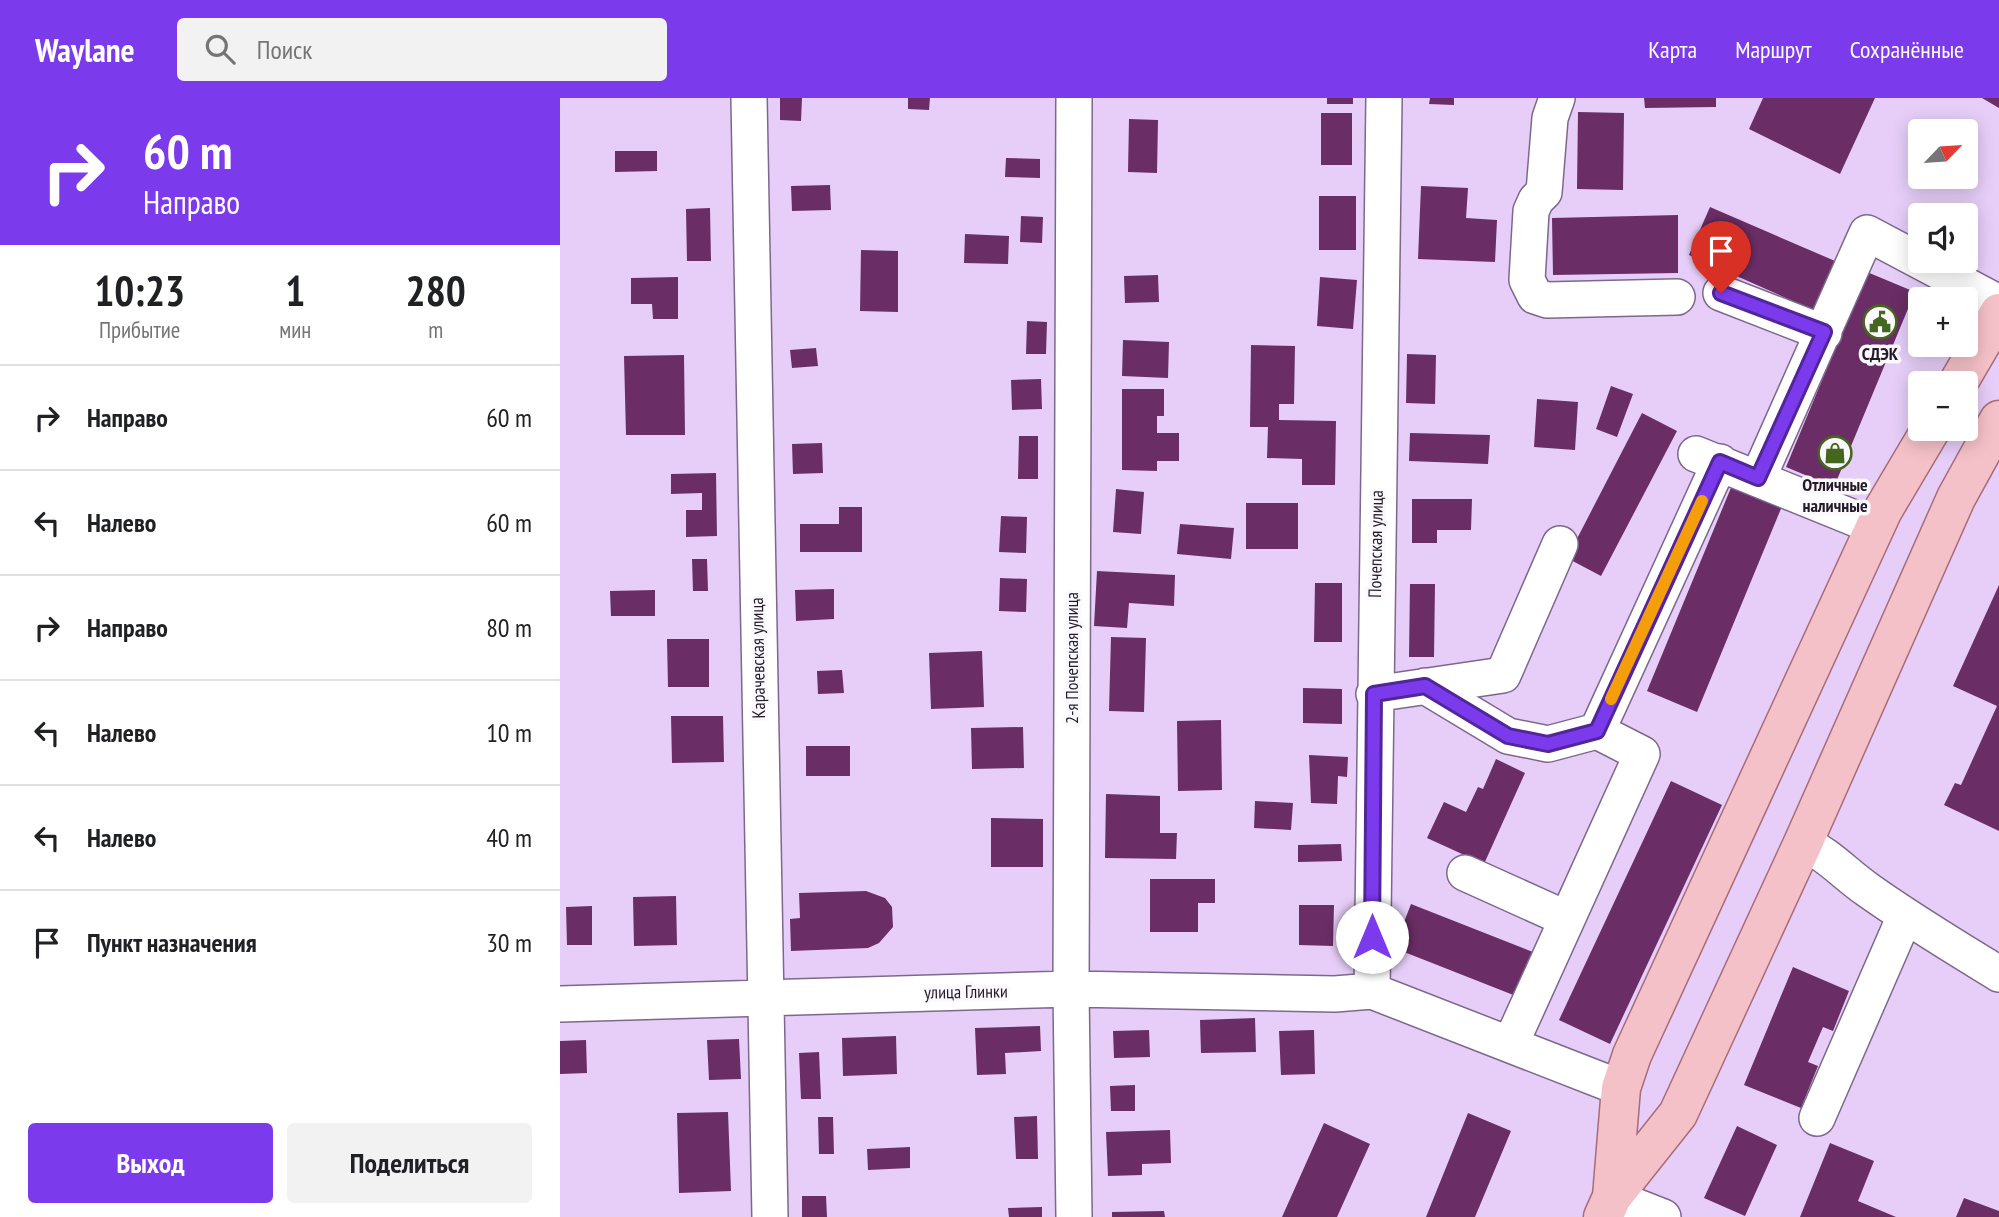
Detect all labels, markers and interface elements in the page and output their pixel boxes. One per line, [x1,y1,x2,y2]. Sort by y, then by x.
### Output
search box [177,18,667,81]
text: Waylane [35,28,135,71]
icon: search [201,30,239,68]
text: Поиск [257,33,312,66]
text: Карта [1648,34,1697,65]
text: Маршрут [1735,34,1812,65]
text: Сохранённые [1850,34,1964,65]
text: 60 m [143,119,232,183]
north arrow [1908,119,1978,189]
map controls [1908,119,1978,441]
icon: right [28,126,119,217]
text: Направо [143,181,240,223]
button: sound [1908,203,1978,273]
pin [1691,221,1751,293]
icon: arrive [1702,232,1740,270]
text: 10:23 [94,263,185,318]
text: 1 [285,263,305,318]
text: 280 [406,263,466,318]
button: + [1908,287,1978,357]
public building icon: СДЭК [1861,303,1899,341]
text: Прибытие [99,315,180,344]
text: мин [279,315,311,344]
text: m [428,315,443,344]
place label: СДЭК [1862,342,1899,365]
button: − [1908,371,1978,441]
icon: right [28,399,66,437]
text: Направо [87,401,168,434]
text: 60 m [486,401,532,434]
shop icon: Отличные наличные [1816,434,1854,472]
place label: Отличные наличные [1802,473,1868,517]
street label: Почепская улица [1363,490,1388,598]
icon: left [28,504,66,542]
text: Налево [87,506,156,539]
text: 60 m [486,506,532,539]
street label: 2-я Почепская улица [1060,592,1083,724]
street label: Карачевская улица [745,597,770,719]
icon: right [28,609,66,647]
text: Направо [87,611,168,644]
text: 80 m [486,611,532,644]
icon: left [28,714,66,752]
text: Налево [87,716,156,749]
text: 10 m [486,716,532,749]
icon: left [28,819,66,857]
text: Налево [87,821,156,854]
text: 40 m [486,821,532,854]
position arrow [1335,900,1409,974]
icon: arrive [28,924,66,962]
text: Пункт назначения [87,926,257,959]
text: 30 m [486,926,532,959]
street label: улица Глинки [924,979,1008,1004]
button: Выход [28,1123,273,1203]
button: Поделиться [287,1123,532,1203]

